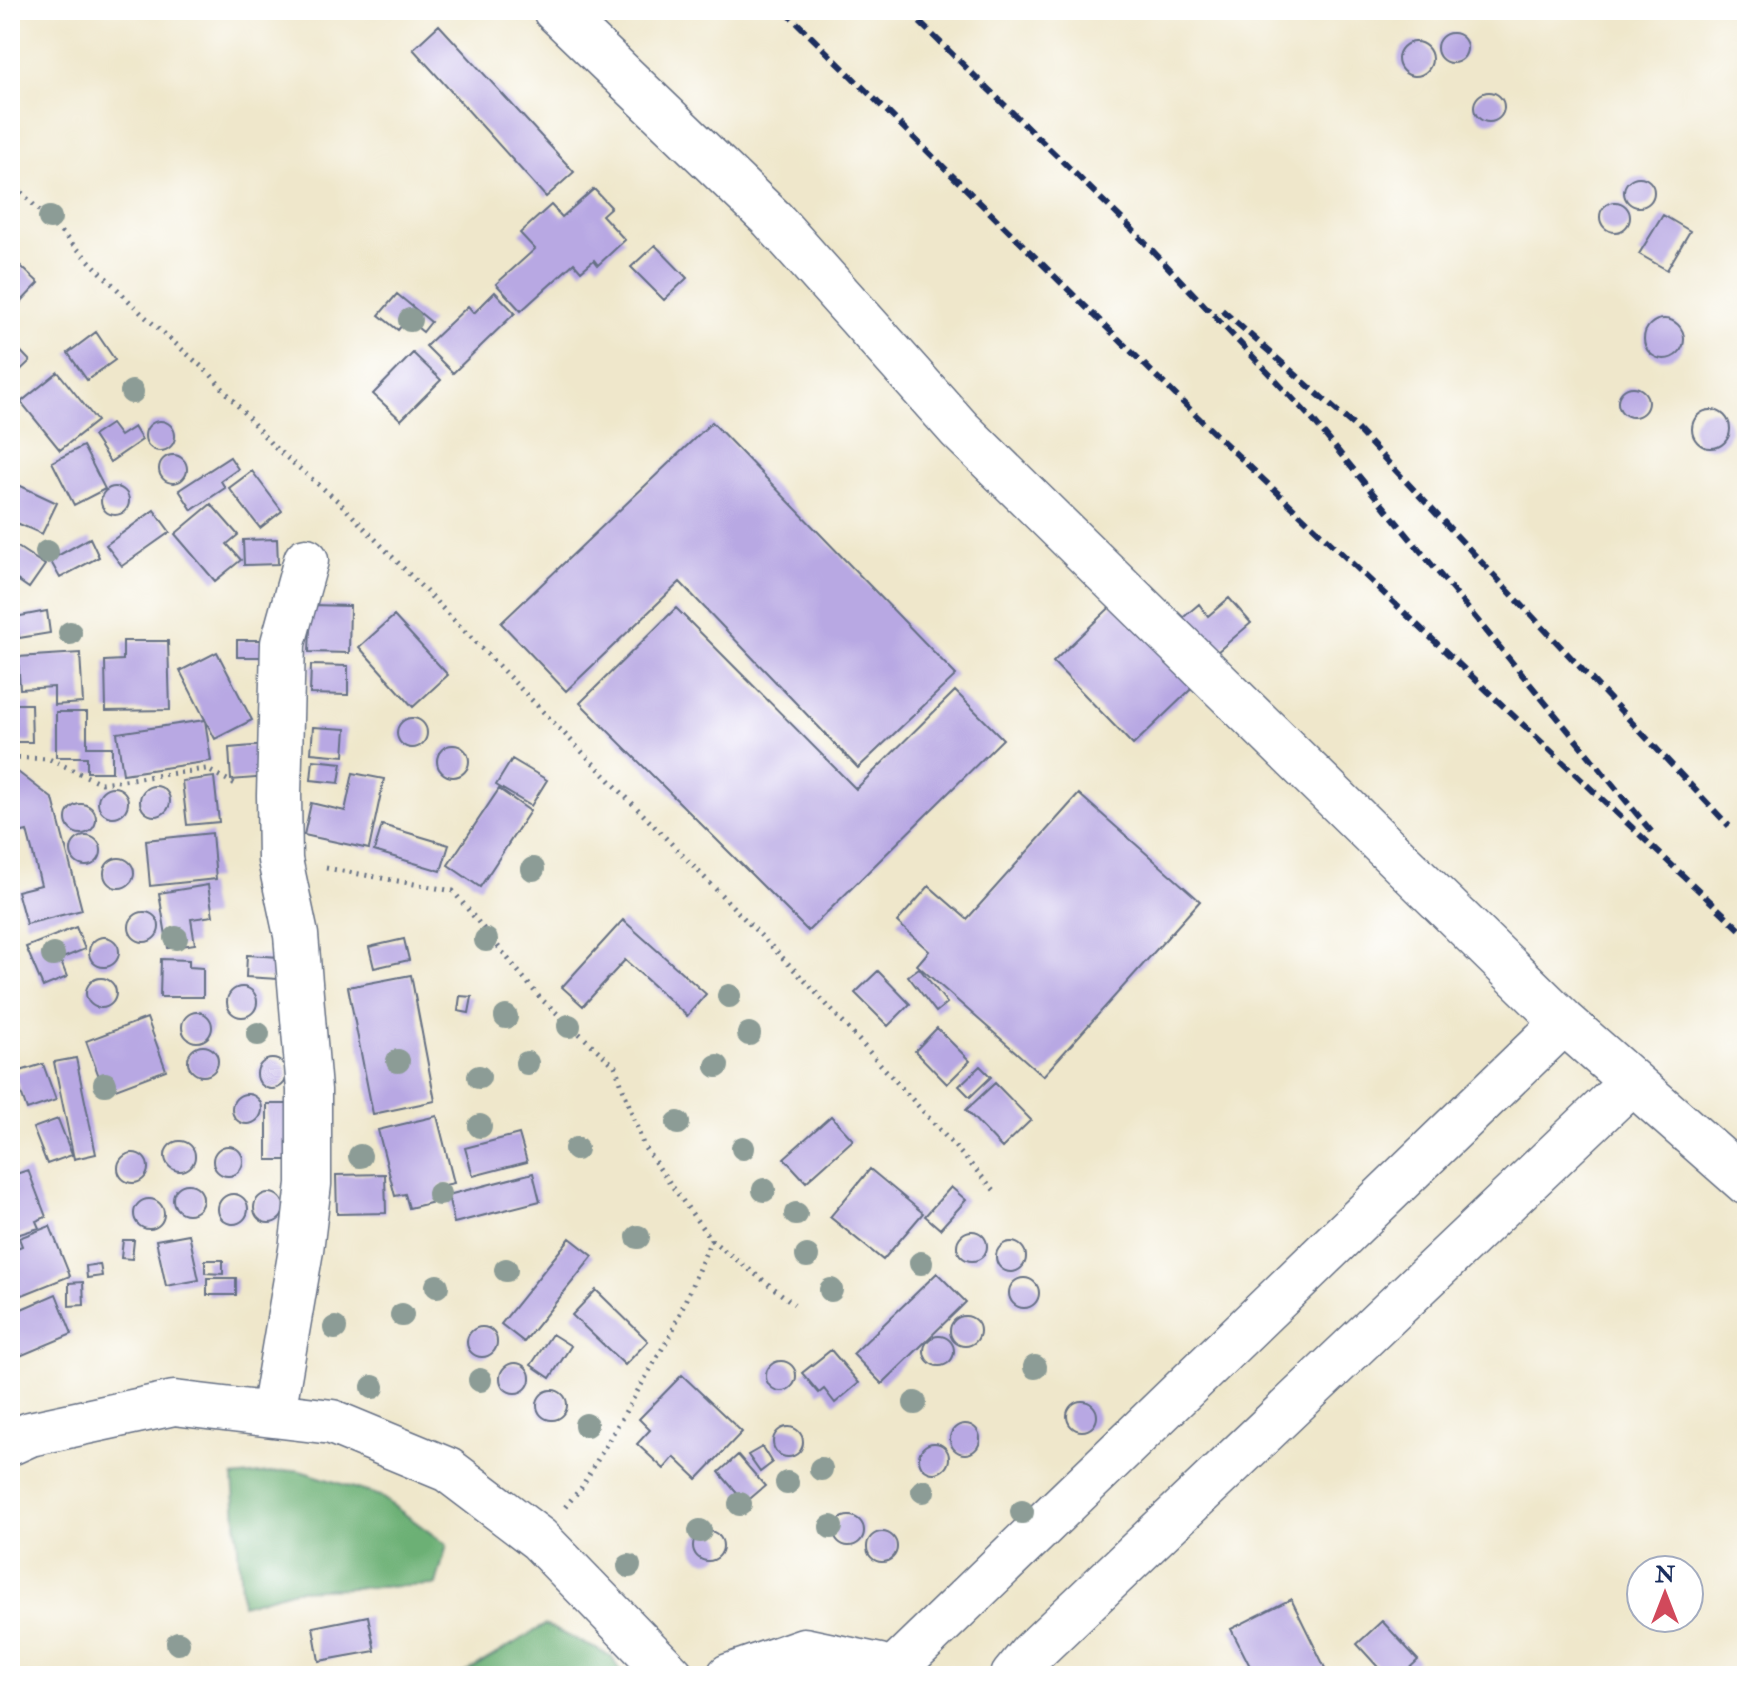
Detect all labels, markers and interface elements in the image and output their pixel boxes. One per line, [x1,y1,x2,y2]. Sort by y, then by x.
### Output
north arrow [1625,1554,1705,1634]
text: N [1654,1561,1675,1589]

